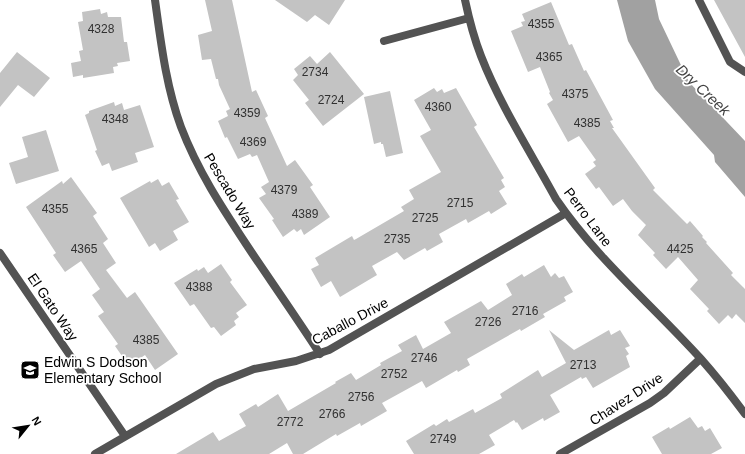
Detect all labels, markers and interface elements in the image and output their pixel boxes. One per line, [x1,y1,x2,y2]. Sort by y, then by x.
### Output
house number: 4355 [528,17,555,31]
house number: 4328 [88,22,115,36]
house number: 4365 [536,50,563,64]
water label: Dry Creek [673,60,735,120]
house number: 2734 [302,65,329,79]
house number: 4375 [562,87,589,101]
house number: 2724 [318,93,345,107]
house number: 4360 [425,100,452,114]
house number: 4359 [234,106,261,120]
house number: 4348 [102,112,129,126]
house number: 4385 [574,116,601,130]
house number: 4369 [240,135,267,149]
street label: Pescado Way [201,150,259,232]
house number: 4379 [271,183,298,197]
street label: Perro Lane [561,185,615,250]
house number: 2715 [447,196,474,210]
house number: 4355 [42,202,69,216]
house number: 4389 [292,207,319,221]
house number: 2725 [412,211,439,225]
house number: 2735 [384,232,411,246]
house number: 4365 [71,242,98,256]
house number: 4425 [667,242,694,256]
street label: El Gato Way [25,270,81,344]
house number: 4388 [186,280,213,294]
street label: Caballo Drive [309,294,391,348]
house number: 2716 [512,304,539,318]
house number: 2726 [475,315,502,329]
house number: 4385 [133,333,160,347]
house number: 2746 [411,351,438,365]
place label: Edwin S Dodson Elementary School [44,354,162,386]
house number: 2713 [570,358,597,372]
school or university icon: Edwin S Dodson Elementary School [19,359,41,381]
house number: 2752 [381,367,408,381]
street label: Chavez Drive [586,369,666,429]
house number: 2756 [348,390,375,404]
north arrow [8,406,48,446]
house number: 2766 [319,407,346,421]
text: N [29,415,44,427]
house number: 2772 [277,415,304,429]
house number: 2749 [430,432,457,446]

